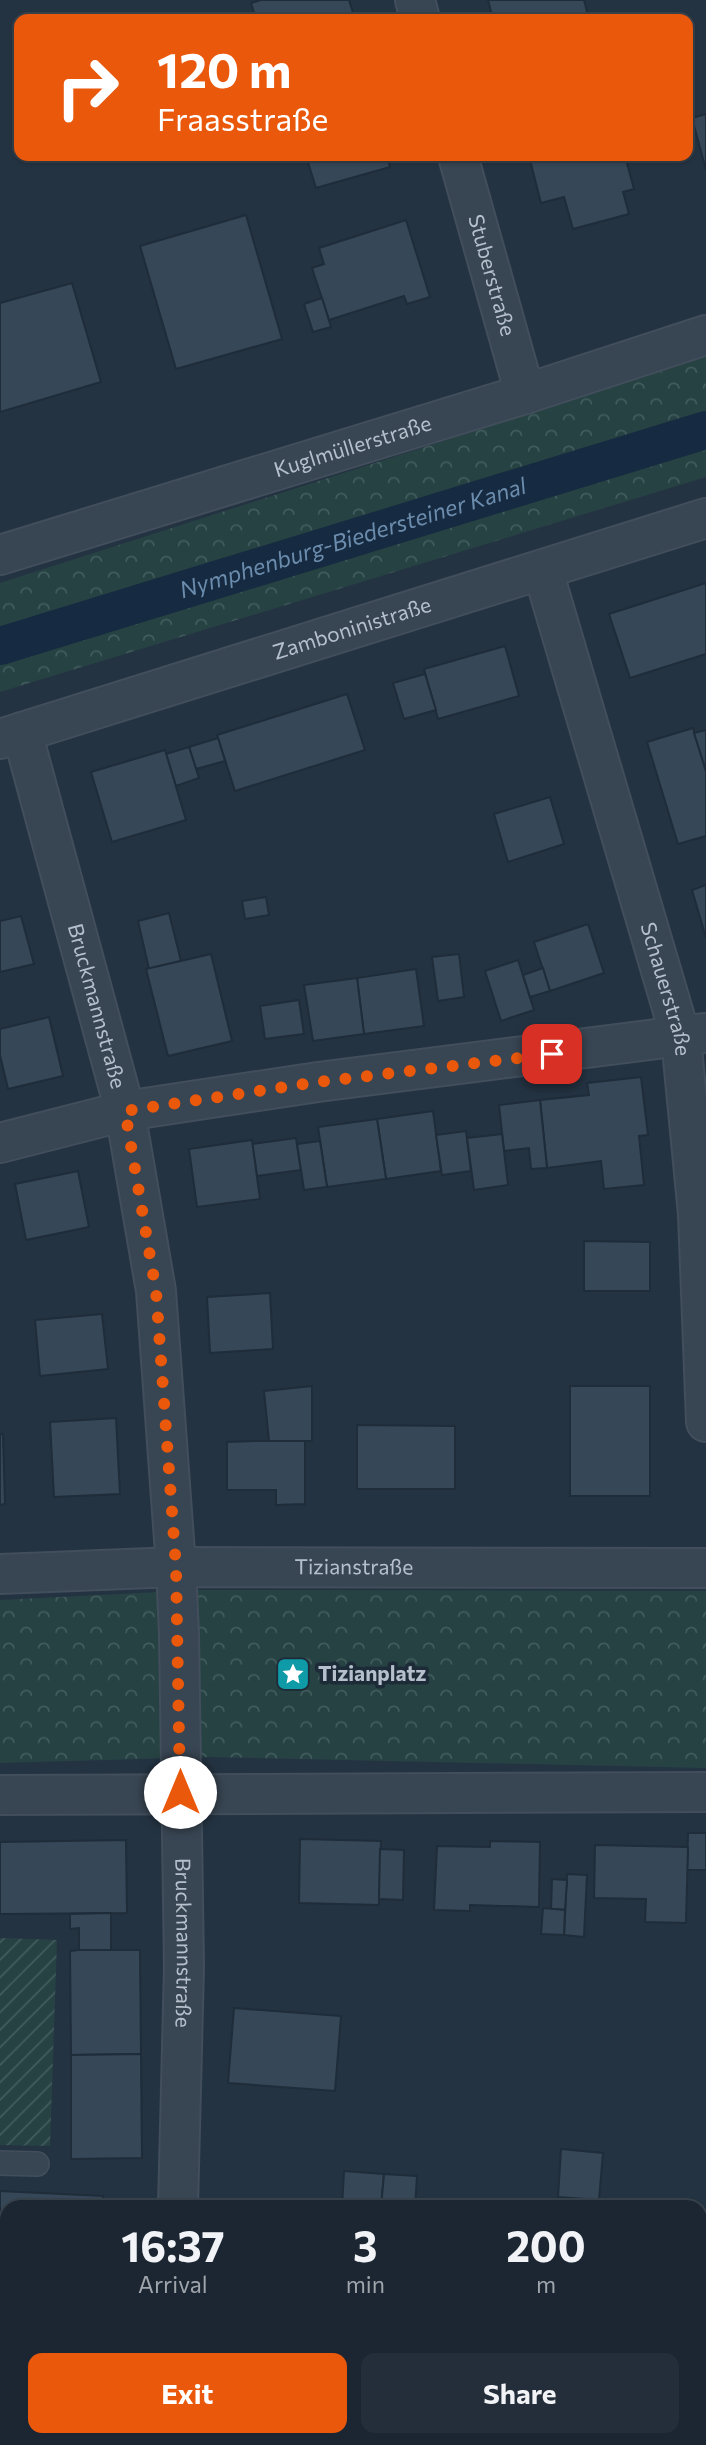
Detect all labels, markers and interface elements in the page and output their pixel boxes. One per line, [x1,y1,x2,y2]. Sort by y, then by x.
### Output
text: 120 m [157,38,291,98]
icon: right [42,42,133,133]
text: Fraasstraße [157,98,328,138]
street label: Stuberstraße [464,211,522,339]
street label: Kuglmüllerstraße [271,409,434,481]
water label: Nymphenburg-Biedersteiner Kanal [176,471,530,603]
street label: Zamboninistraße [270,591,434,664]
street label: Schauerstraße [636,919,697,1057]
street label: Bruckmannstraße [64,920,132,1091]
pin [522,1024,582,1084]
icon: arrive [533,1035,571,1073]
street label: Tizianstraße [294,1553,413,1578]
place icon: Tizianplatz [274,1655,312,1693]
place label: Tizianplatz [318,1660,426,1685]
position arrow [143,1755,217,1829]
street label: Bruckmannstraße [171,1858,198,2028]
text: 16:37 [121,2219,224,2271]
text: 3 [353,2219,378,2271]
text: 200 [506,2219,586,2271]
text: Arrival [138,2270,208,2298]
text: min [346,2270,385,2298]
text: m [536,2270,556,2298]
button: Exit [28,2353,347,2433]
button: Share [361,2353,679,2433]

